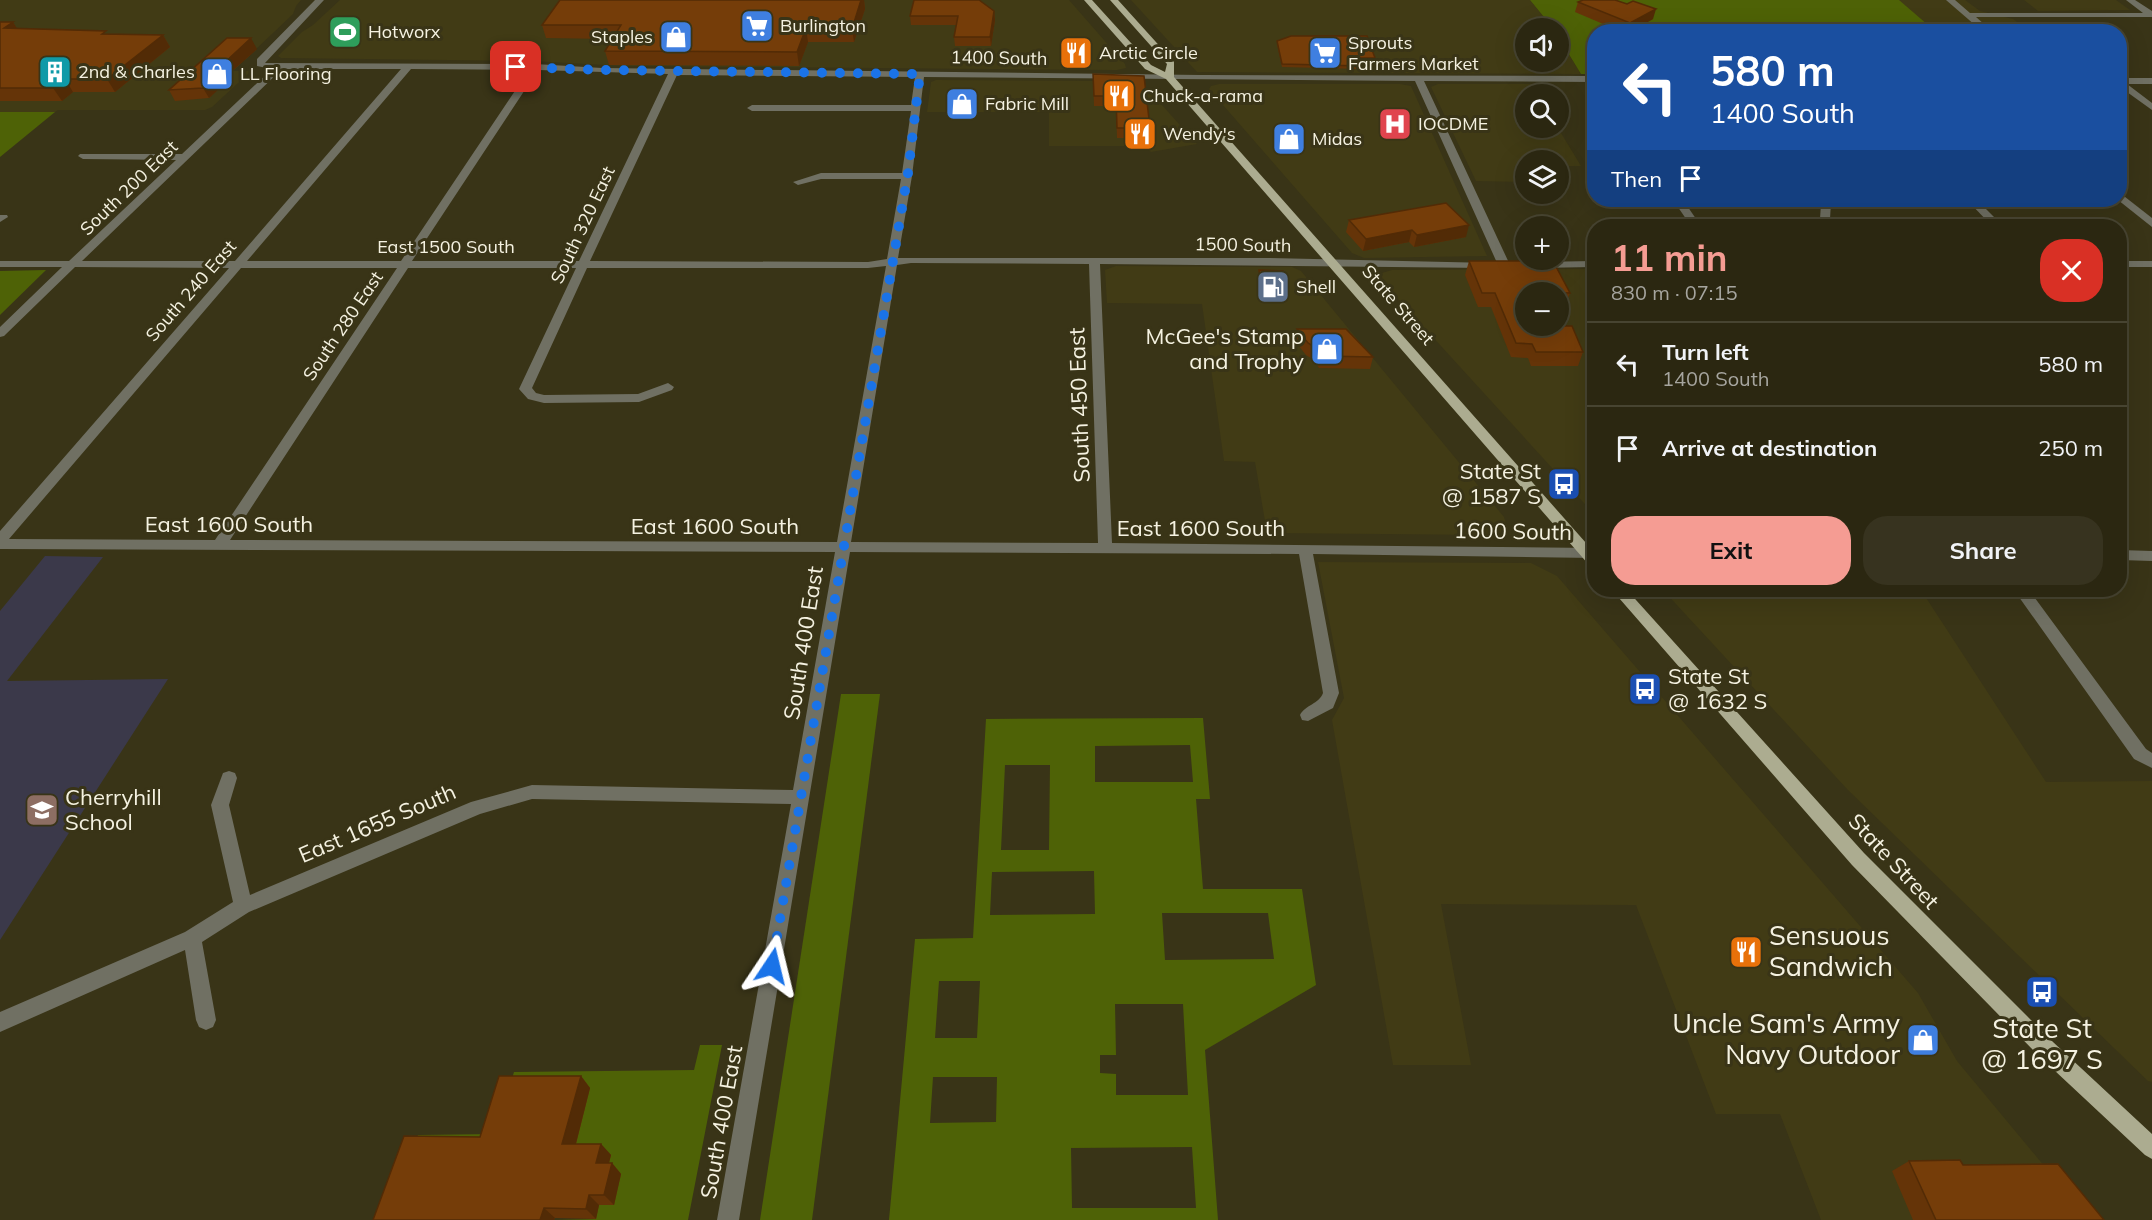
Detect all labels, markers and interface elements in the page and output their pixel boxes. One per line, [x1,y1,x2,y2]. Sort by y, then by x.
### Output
supermarket icon: Burlington [739,8,775,44]
sports icon: Hotworx [327,14,363,50]
place label: Burlington [780,14,866,37]
map controls [1515,18,1569,336]
button: sound [1515,18,1569,72]
shop icon: Staples [658,19,694,55]
place label: Hotworx [368,20,441,43]
place label: Staples [591,25,653,48]
place label: Sprouts Farmers Market [1348,31,1479,75]
restaurant icon: Arctic Circle [1058,35,1094,71]
supermarket icon: Sprouts Farmers Market [1307,35,1343,71]
pin [490,41,541,92]
place label: Arctic Circle [1099,41,1198,64]
text: 580 m [1710,44,1835,97]
street label: 1400 South [951,45,1048,70]
icon: left [1611,48,1689,126]
icon: arrive [499,50,532,83]
building icon: 2nd & Charles [37,54,73,90]
shop icon: LL Flooring [199,56,235,92]
place label: 2nd & Charles [78,60,195,83]
place label: LL Flooring [240,62,332,85]
restaurant icon: Chuck-a-rama [1101,78,1137,114]
place label: Chuck-a-rama [1142,84,1263,107]
button: search [1515,84,1569,138]
shop icon: Fabric Mill [944,86,980,122]
place label: Fabric Mill [985,92,1069,115]
text: 1400 South [1710,96,1855,130]
hospital icon: IOCDME [1377,106,1413,142]
place label: IOCDME [1418,112,1488,135]
restaurant icon: Wendy's [1122,116,1158,152]
shop icon: Midas [1271,121,1307,157]
place label: Wendy's [1163,122,1236,145]
place label: Midas [1312,127,1362,150]
street label: South 200 East [75,135,182,240]
button: layers [1515,150,1569,204]
street label: South 320 East [545,162,620,287]
icon: arrive [1674,162,1707,195]
text: Then [1611,165,1662,193]
button: + [1515,216,1569,270]
street label: 1500 South [1195,232,1292,257]
street label: South 240 East [140,235,241,346]
street label: East 1500 South [377,235,515,258]
text: 11 min [1611,235,1728,280]
button: close [2040,239,2103,302]
street label: State Street [1357,260,1439,349]
street label: South 280 East [298,267,388,385]
fuel station icon: Shell [1255,269,1291,305]
place label: Shell [1296,275,1336,298]
text: 830 m · 07:15 [1611,280,1737,305]
button: − [1515,282,1569,336]
place label: McGee's Stamp and Trophy [1146,322,1304,375]
street label: South 450 East [1062,327,1096,483]
shop icon: McGee's Stamp and Trophy [1309,331,1345,367]
text: Turn left [1662,338,1749,366]
icon: left [1611,348,1644,381]
text: 580 m [2038,350,2103,378]
text: 1400 South [1662,366,1769,391]
icon: arrive [1611,432,1644,465]
text: Arrive at destination [1662,434,1877,462]
text: 250 m [2038,434,2103,462]
place label: State St @ 1587 S [1442,457,1541,510]
bus stop icon: State St @ 1587 S [1546,466,1582,502]
street label: East 1600 South [145,510,313,538]
street label: East 1600 South [631,512,799,540]
street label: East 1600 South [1117,514,1285,542]
street label: 1600 South [1454,516,1572,546]
button: Exit [1611,516,1851,585]
button: Share [1863,516,2103,585]
street label: South 400 East [777,564,829,722]
place label: State St @ 1632 S [1668,662,1767,715]
bus stop icon: State St @ 1632 S [1627,671,1663,707]
street label: East 1655 South [294,777,460,869]
place label: Cherryhill School [65,783,162,836]
school or university icon: Cherryhill School [24,792,60,828]
street label: State Street [1843,807,1946,915]
place label: Sensuous Sandwich [1769,918,1893,983]
position arrow [740,934,804,998]
restaurant icon: Sensuous Sandwich [1728,934,1764,970]
bus stop icon: State St @ 1697 S [2024,974,2060,1010]
place label: Uncle Sam's Army Navy Outdoor [1672,1006,1901,1071]
place label: State St @ 1697 S [1981,1011,2103,1076]
shop icon: Uncle Sam's Army Navy Outdoor [1905,1022,1941,1058]
street label: South 400 East [694,1043,748,1201]

